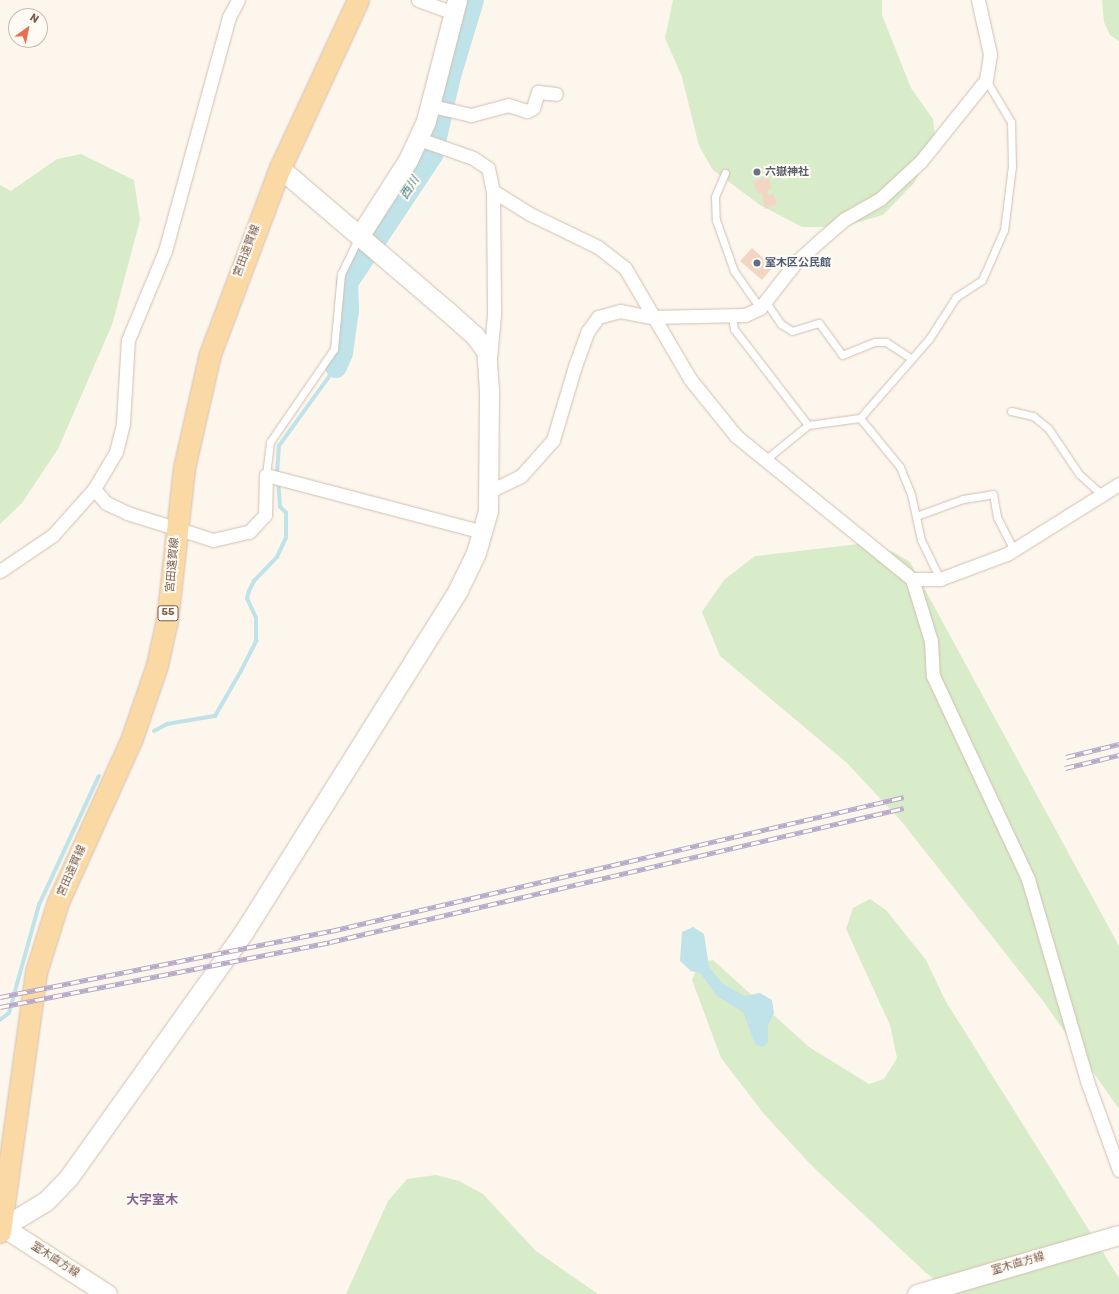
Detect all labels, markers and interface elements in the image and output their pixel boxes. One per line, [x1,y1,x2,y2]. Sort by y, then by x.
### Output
north arrow [8,8,48,48]
text: N [27,11,41,26]
place label: 六嶽神社 [765,165,809,179]
marker: 六嶽神社 [752,167,762,177]
water label: 西川 [397,174,423,202]
street label: 宮田遠賀線 [231,223,263,279]
place label: 室木区公民館 [765,256,831,270]
marker: 室木区公民館 [752,258,762,268]
street label: 宮田遠賀線 [164,537,182,593]
road number: 55 [157,605,179,621]
street label: 宮田遠賀線 [55,843,89,899]
district label: 大字室木 [126,1192,178,1208]
street label: 室木直方線 [28,1239,82,1281]
street label: 室木直方線 [990,1250,1046,1278]

